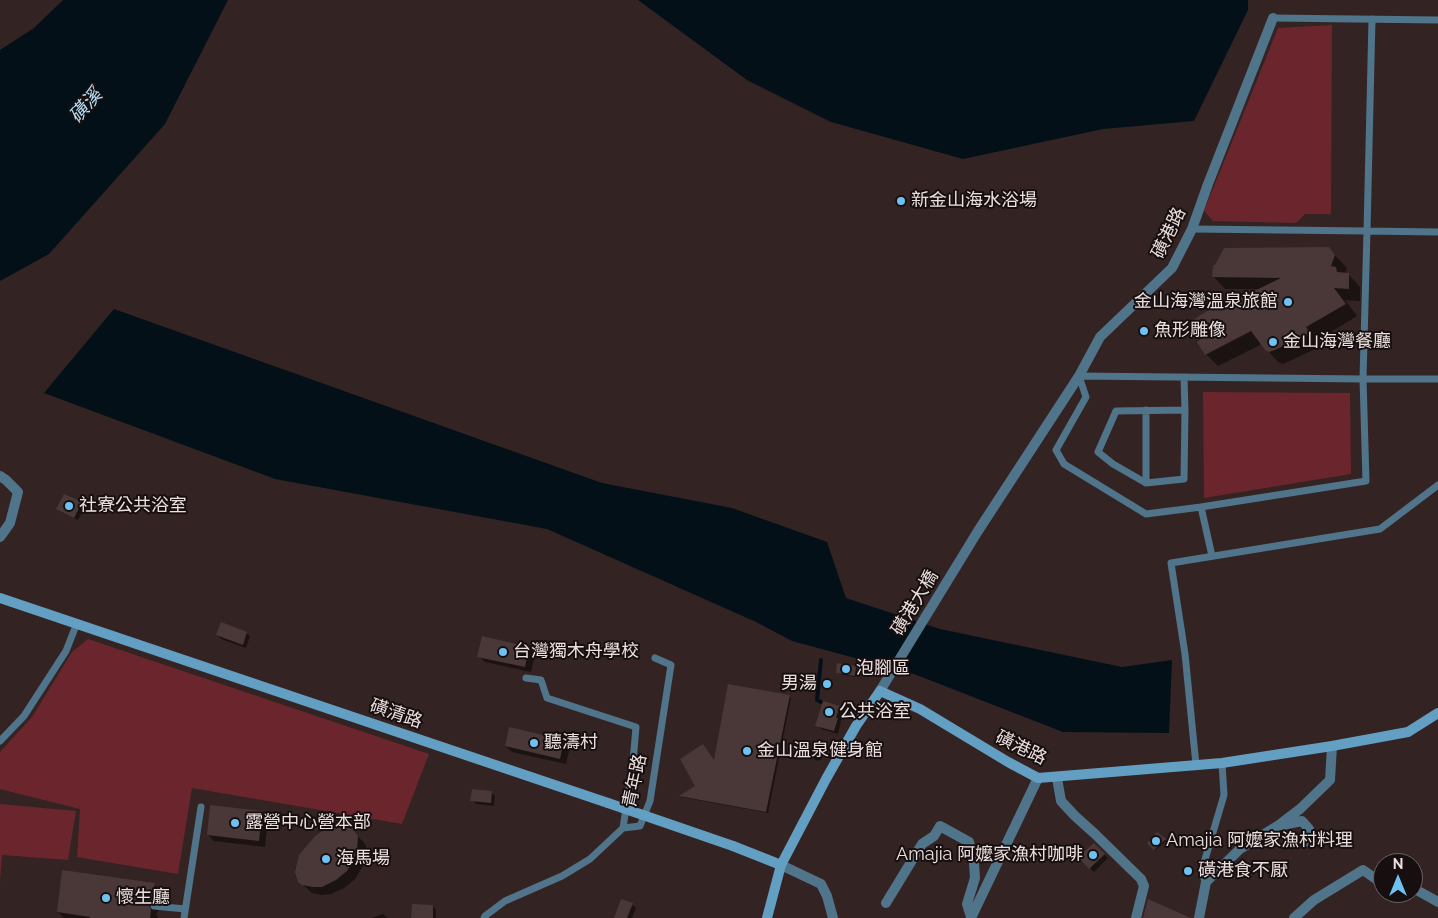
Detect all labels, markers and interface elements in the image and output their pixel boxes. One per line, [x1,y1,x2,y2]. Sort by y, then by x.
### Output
water label: 磺溪 [65,84,107,128]
place label: 新金山海水浴場 [911,190,1037,212]
marker: 新金山海水浴場 [895,195,907,207]
street label: 磺港路 [1147,204,1191,262]
place label: 金山海灣溫泉旅館 [1134,291,1278,313]
marker: 金山海灣溫泉旅館 [1282,296,1294,308]
place label: 魚形雕像 [1154,320,1226,342]
marker: 魚形雕像 [1138,325,1150,337]
place label: 金山海灣餐廳 [1283,331,1391,353]
marker: 金山海灣餐廳 [1267,336,1279,348]
place label: 社寮公共浴室 [79,495,187,517]
marker: 社寮公共浴室 [63,500,75,512]
street label: 磺港大橋 [887,567,943,639]
place label: 台灣獨木舟學校 [513,641,639,663]
marker: 台灣獨木舟學校 [497,646,509,658]
place label: 泡腳區 [856,658,910,680]
marker: 泡腳區 [840,663,852,675]
place label: 男湯 [781,673,817,695]
marker: 男湯 [821,678,833,690]
street label: 磺清路 [367,695,425,733]
place label: 公共浴室 [839,701,911,723]
marker: 公共浴室 [823,706,835,718]
street label: 磺港路 [992,726,1050,770]
place label: 聽濤村 [544,732,598,754]
marker: 聽濤村 [528,737,540,749]
place label: 金山溫泉健身館 [757,740,883,762]
marker: 金山溫泉健身館 [741,745,753,757]
street label: 青年路 [619,752,651,810]
place label: 露營中心營本部 [245,812,371,834]
marker: 露營中心營本部 [229,817,241,829]
place label: Amajia 阿嬤家漁村料理 [1166,830,1353,852]
marker: Amajia 阿嬤家漁村料理 [1150,835,1162,847]
place label: Amajia 阿嬤家漁村咖啡 [896,844,1083,866]
place label: 海馬場 [336,848,390,870]
marker: Amajia 阿嬤家漁村咖啡 [1087,849,1099,861]
marker: 海馬場 [320,853,332,865]
north arrow [1373,853,1423,903]
text: N [1393,856,1403,872]
place label: 磺港食不厭 [1198,860,1288,882]
marker: 磺港食不厭 [1182,865,1194,877]
place label: 懷生廳 [116,887,170,909]
marker: 懷生廳 [100,892,112,904]

